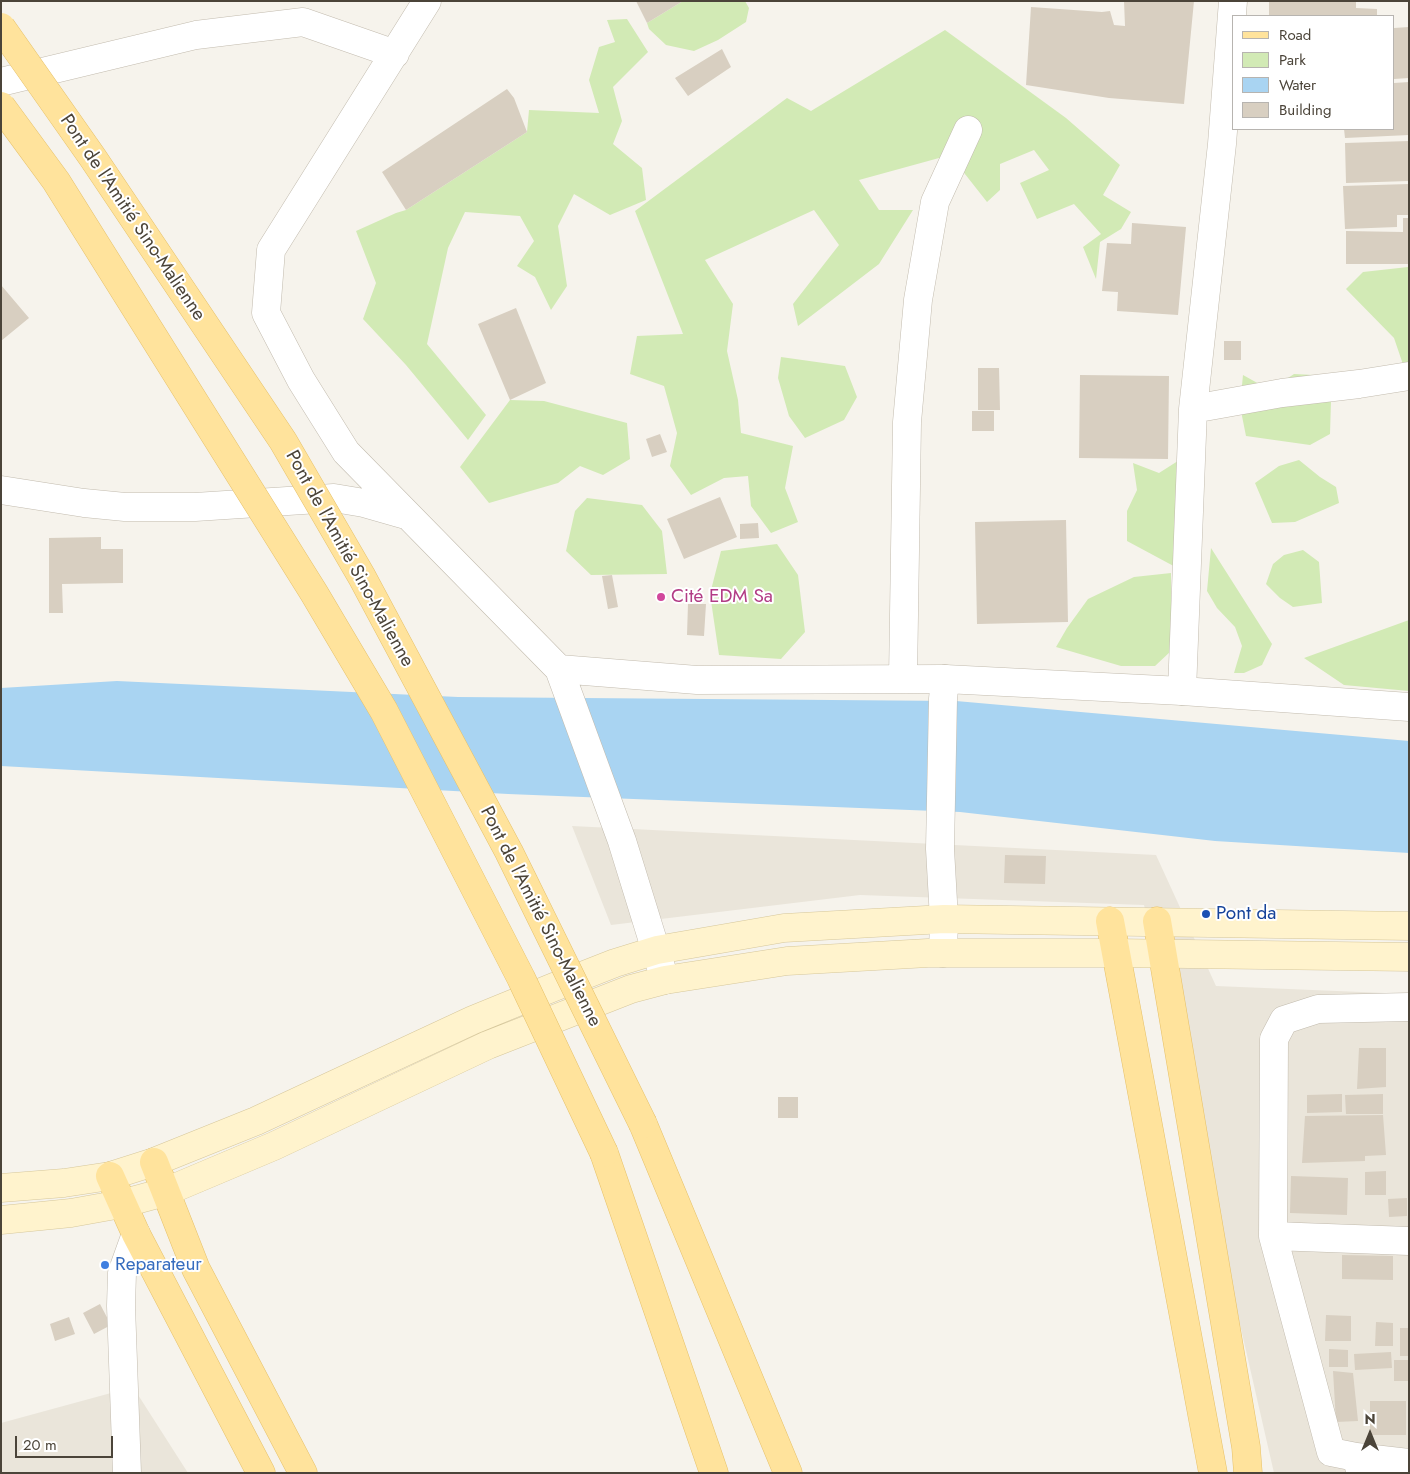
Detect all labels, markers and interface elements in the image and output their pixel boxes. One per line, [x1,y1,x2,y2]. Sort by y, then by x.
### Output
legend [1232,15,1395,130]
text: Road [1279,24,1311,46]
text: Park [1279,49,1306,71]
text: Water [1279,74,1316,96]
text: Building [1279,99,1331,121]
street label: Pont de l'Amitié Sino-Malienne [54,110,210,326]
street label: Pont de l'Amitié Sino-Malienne [280,447,418,671]
place label: Cité EDM Sa [671,586,773,608]
marker: Cité EDM Sa [655,591,667,603]
street label: Pont de l'Amitié Sino-Malienne [474,803,606,1031]
place label: Pont da [1216,903,1276,925]
marker: Pont da [1200,908,1212,920]
place label: Reparateur [115,1254,202,1276]
marker: Reparateur [99,1259,111,1271]
north arrow [1345,1409,1395,1459]
text: N [1364,1409,1376,1429]
scale bar [18,1426,115,1458]
text: 20 m [23,1434,57,1456]

